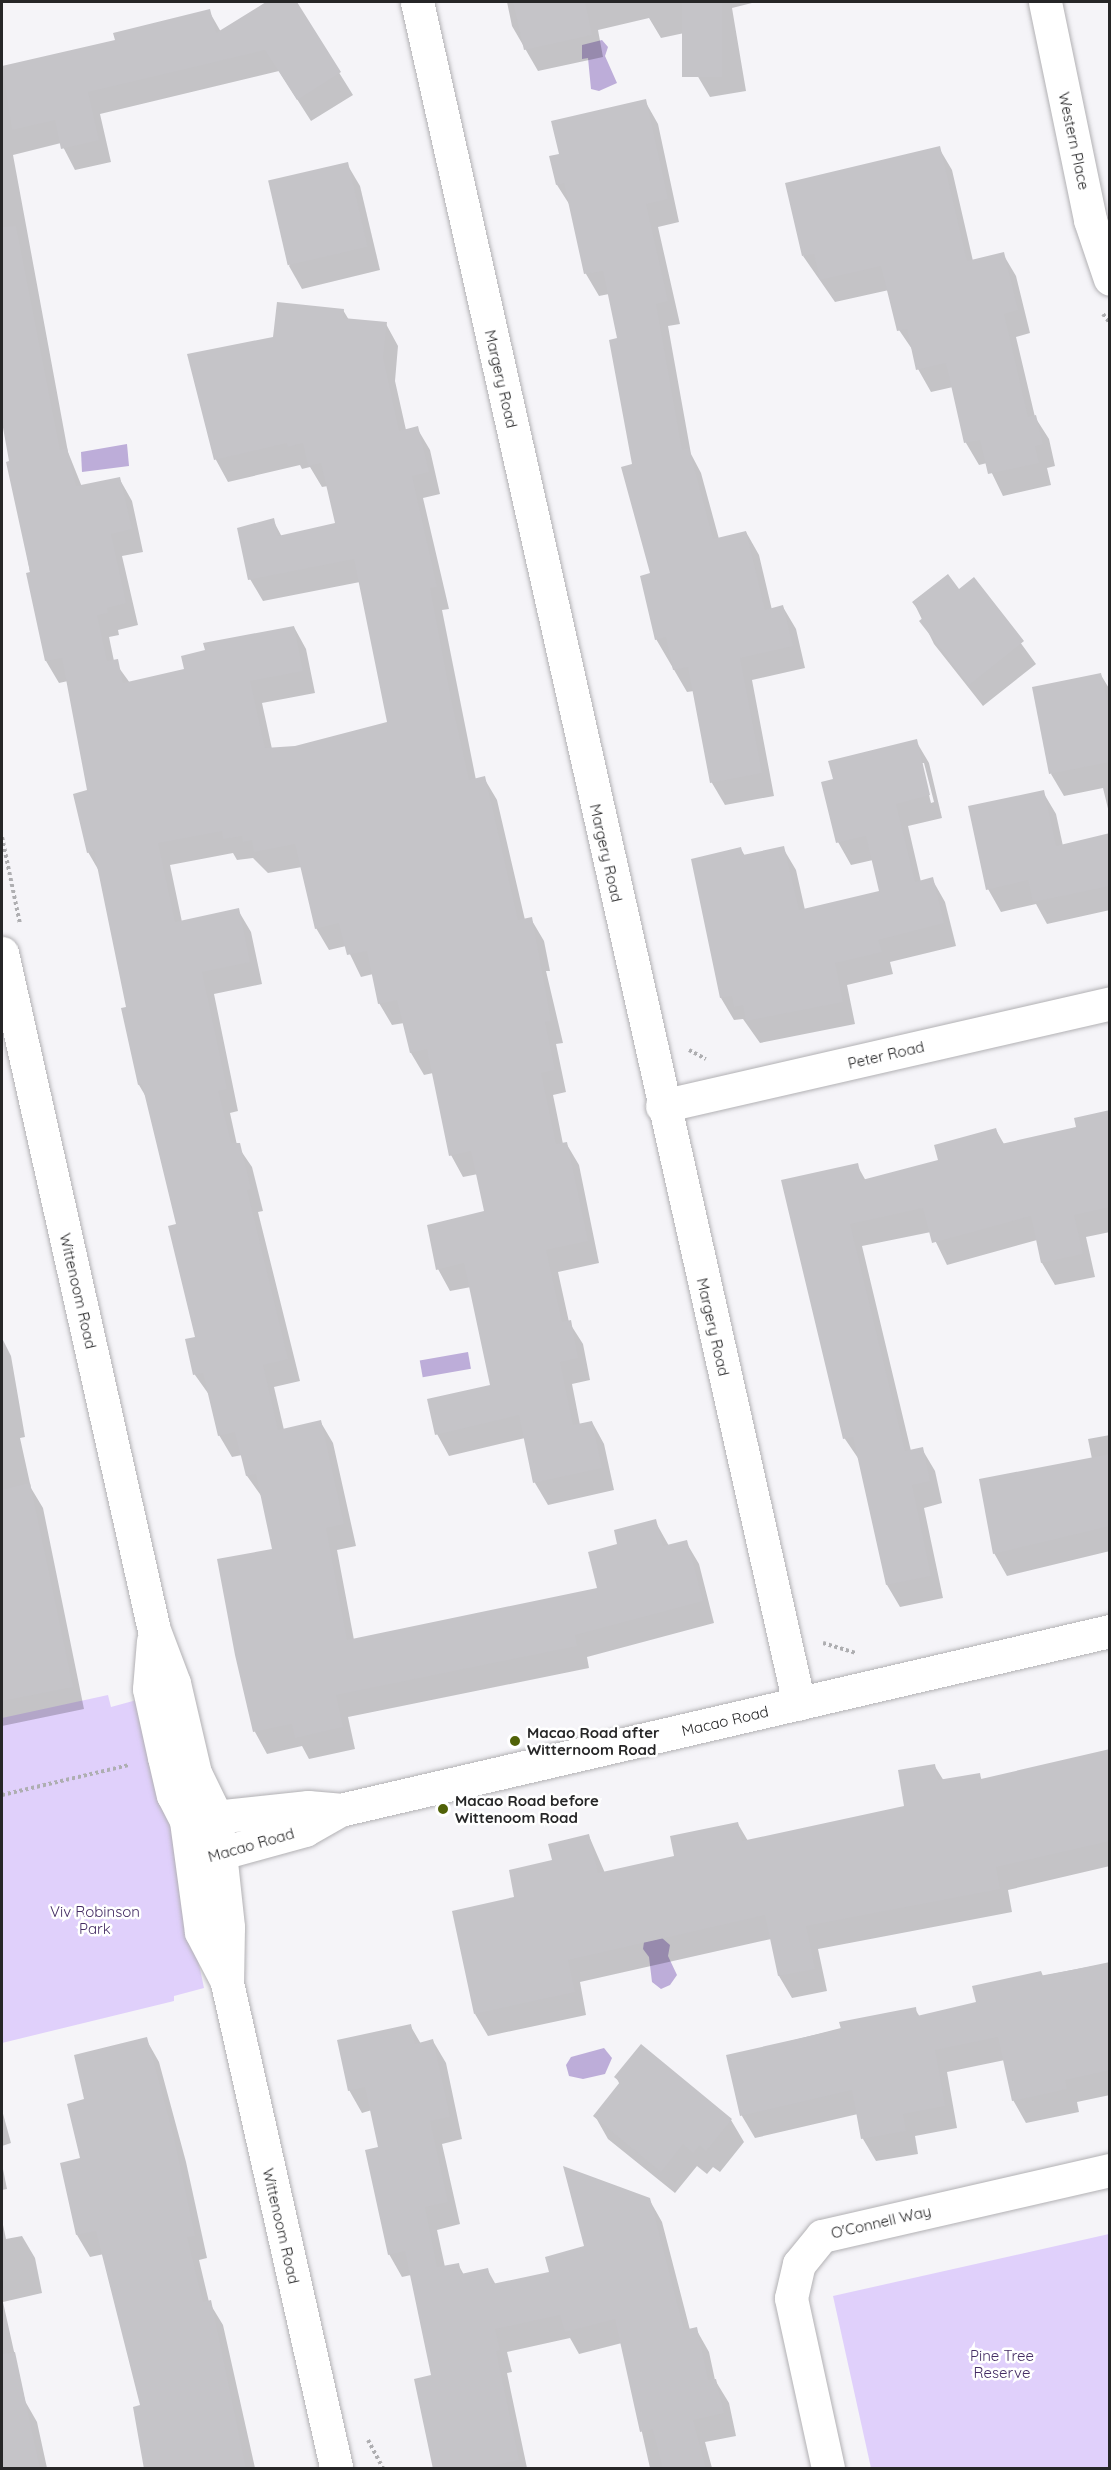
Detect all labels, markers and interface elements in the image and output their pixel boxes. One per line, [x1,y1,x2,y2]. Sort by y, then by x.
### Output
street label: Western Place [1055,90,1093,192]
street label: Margery Road [481,328,521,430]
street label: Margery Road [586,802,626,904]
street label: Peter Road [846,1037,926,1073]
street label: Wittenoom Road [56,1231,100,1351]
street label: Margery Road [693,1276,733,1378]
street label: Macao Road [680,1702,770,1740]
place label: Macao Road after Witternoom Road [527,1723,660,1758]
marker: Macao Road after Witternoom Road [508,1734,522,1748]
place label: Macao Road before Wittenoom Road [455,1791,599,1826]
marker: Macao Road before Wittenoom Road [436,1802,450,1816]
street label: Macao Road [206,1824,296,1866]
park label: Viv Robinson Park [50,1902,140,1937]
street label: Wittenoom Road [259,2166,303,2286]
street label: O'Connell Way [829,2202,933,2242]
park label: Pine Tree Reserve [970,2346,1034,2381]

